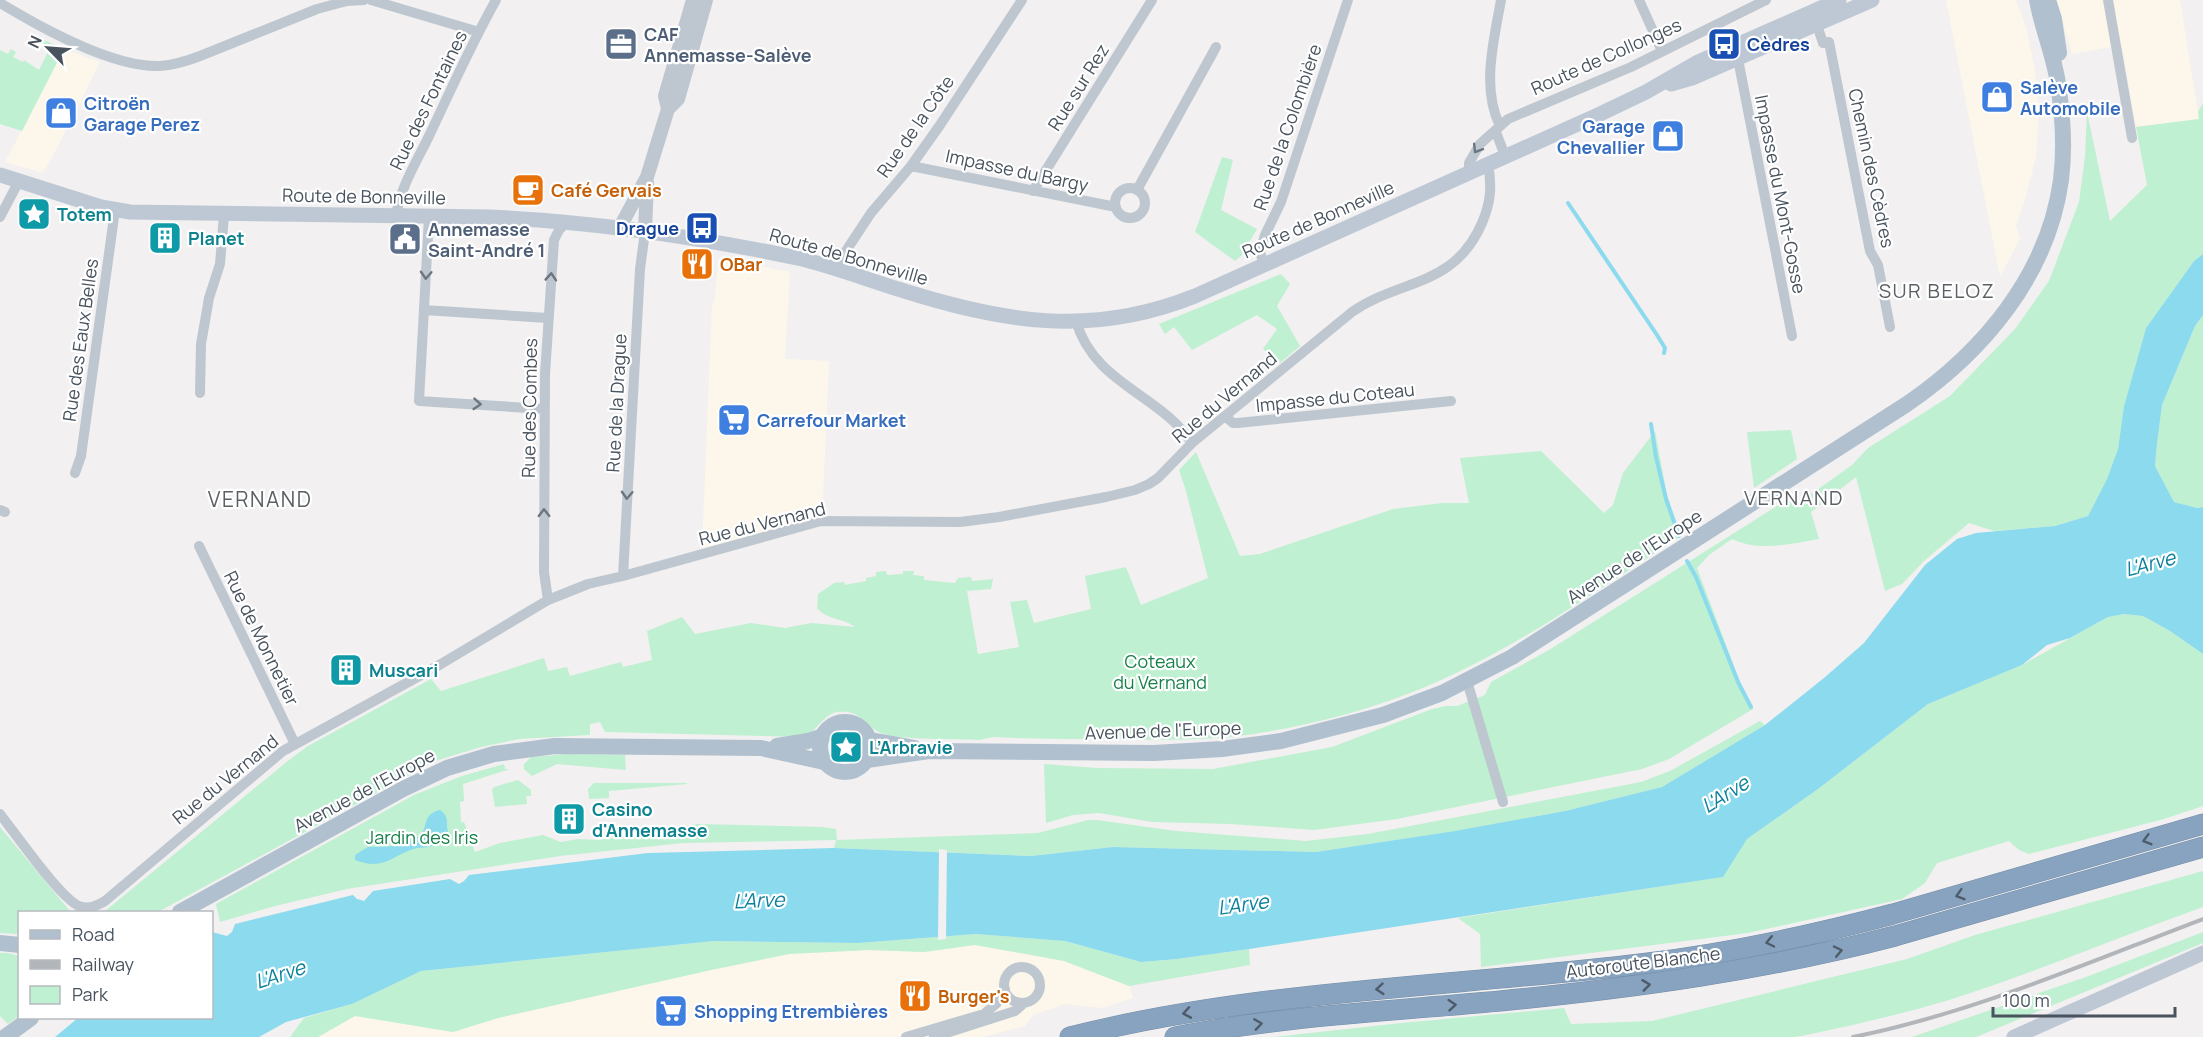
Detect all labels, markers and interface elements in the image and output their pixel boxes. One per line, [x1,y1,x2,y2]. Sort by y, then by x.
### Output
street label: Route de Collonges [1527,12,1685,100]
north arrow [18,18,78,78]
place label: CAF Annemasse-Salève [644,22,812,67]
street label: Rue des Fontaines [384,26,472,174]
office icon: CAF Annemasse-Salève [603,26,639,62]
bus stop icon: Cèdres [1706,26,1742,62]
text: N [22,32,47,52]
place label: Cèdres [1747,32,1810,56]
street label: Rue sur Rez [1042,39,1114,135]
street label: Rue de la Colombière [1247,41,1327,213]
street label: Rue de la Côte [871,70,959,182]
place label: Salève Automobile [2020,75,2121,120]
shop icon: Salève Automobile [1979,79,2015,115]
street label: Chemin des Cèdres [1843,86,1901,250]
place label: Citroën Garage Perez [84,91,200,136]
street label: Impasse du Mont-Gosse [1750,93,1812,295]
shop icon: Citroën Garage Perez [43,95,79,131]
place label: Garage Chevallier [1557,114,1645,159]
shop icon: Garage Chevallier [1650,118,1686,154]
street label: Impasse du Bargy [943,143,1091,197]
one-way arrow [1473,143,1485,153]
cafe icon: Café Gervais [510,172,546,208]
street label: Route de Bonneville [1238,175,1398,263]
place label: Café Gervais [551,178,662,202]
street label: Route de Bonneville [282,183,446,209]
place icon: Totem [16,196,52,232]
place label: Totem [57,202,112,226]
bus stop icon: Drague [684,210,720,246]
place label: Drague [616,216,679,240]
place label: Annemasse Saint-André 1 [428,217,545,262]
building icon: Planet [147,220,183,256]
public building icon: Annemasse Saint-André 1 [387,221,423,257]
street label: Route de Bonneville [767,222,931,290]
place label: Planet [188,226,245,250]
restaurant icon: OBar [679,246,715,282]
place label: OBar [720,252,762,276]
street label: Rue des Eaux Belles [57,257,103,423]
one-way arrow [420,271,433,280]
one-way arrow [544,272,557,281]
district label: SUR BELOZ [1879,277,1995,304]
street label: Rue de la Drague [600,333,632,473]
street label: Rue des Combes [516,338,542,478]
street label: Rue du Vernand [1167,346,1281,448]
street label: Impasse du Coteau [1254,377,1416,417]
one-way arrow [473,398,482,411]
supermarket icon: Carrefour Market [716,402,752,438]
place label: Carrefour Market [757,408,906,432]
district label: VERNAND [1744,484,1844,511]
district label: VERNAND [208,485,312,513]
one-way arrow [621,491,634,500]
street label: Rue du Vernand [696,496,828,550]
street label: Avenue de l'Europe [1562,503,1706,609]
one-way arrow [537,509,550,518]
water label: L'Arve [2122,543,2179,583]
street label: Rue de Monnetier [219,567,305,710]
park label: Coteaux du Vernand [1113,649,1207,694]
building icon: Muscari [328,652,364,688]
place label: Muscari [369,658,438,682]
street label: Avenue de l'Europe [1084,715,1242,745]
street label: Rue du Vernand [167,729,283,829]
place icon: L’Arbravie [828,729,864,765]
place label: L’Arbravie [869,735,953,759]
street label: Avenue de l'Europe [289,743,439,837]
water label: L'Arve [1696,768,1755,819]
place label: Casino d'Annemasse [592,797,708,842]
building icon: Casino d'Annemasse [551,801,587,837]
park label: Jardin des Iris [366,825,478,849]
one-way arrow [2142,833,2153,845]
water label: L'Arve [733,886,786,914]
water label: L'Arve [1216,887,1271,921]
one-way arrow [1955,888,1966,900]
legend [18,911,213,1019]
text: Road [72,922,115,946]
one-way arrow [1766,935,1776,948]
street label: Autoroute Blanche [1564,941,1722,983]
one-way arrow [1833,945,1843,958]
text: Railway [72,952,134,976]
water label: L'Arve [252,953,310,995]
restaurant icon: Burger's [897,978,933,1014]
one-way arrow [1641,979,1651,992]
scale bar [1993,980,2174,1018]
text: Park [72,982,109,1006]
one-way arrow [1376,982,1385,995]
place label: Burger's [938,984,1010,1008]
text: 100 m [2002,988,2050,1012]
supermarket icon: Shopping Etrembières [653,993,689,1029]
one-way arrow [1448,998,1457,1011]
place label: Shopping Etrembières [694,999,888,1023]
one-way arrow [1182,1006,1192,1019]
one-way arrow [1253,1019,1263,1031]

